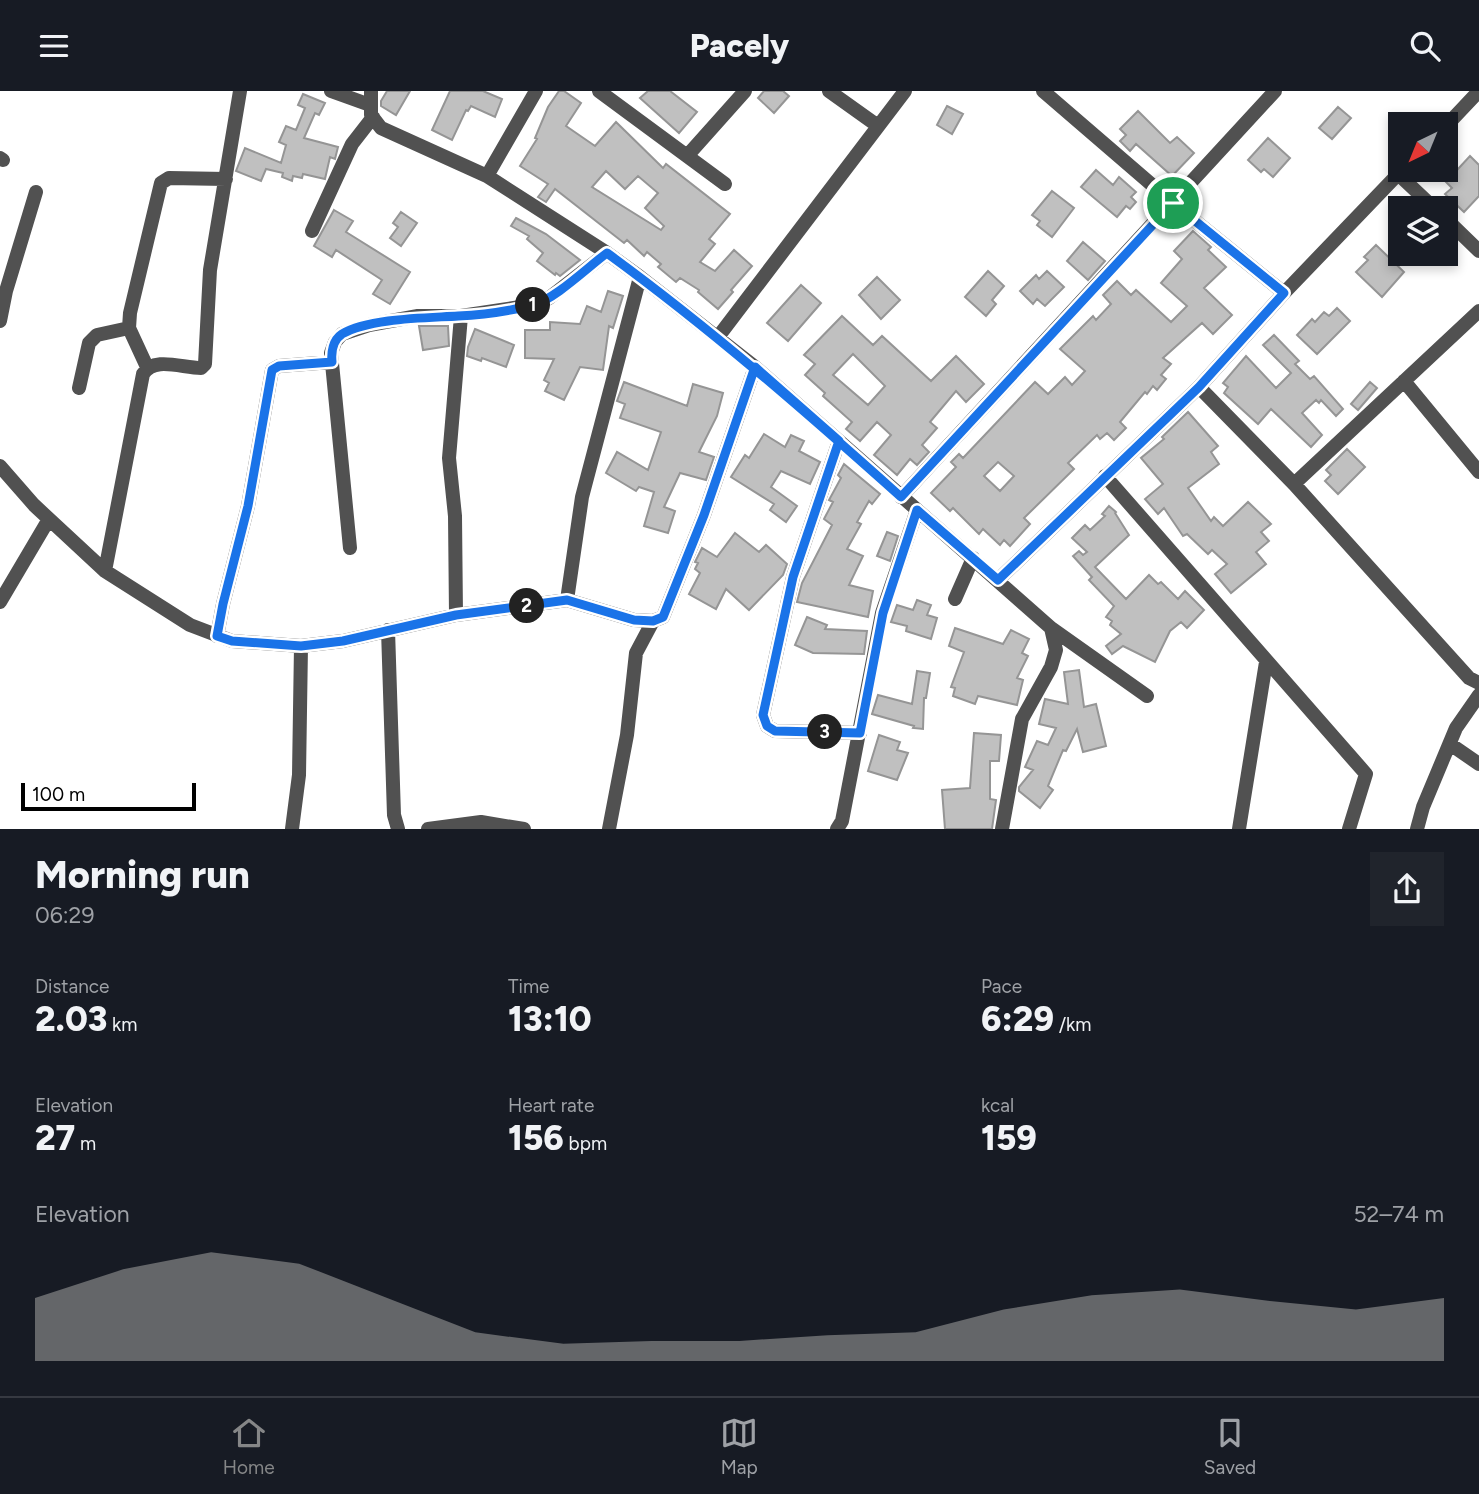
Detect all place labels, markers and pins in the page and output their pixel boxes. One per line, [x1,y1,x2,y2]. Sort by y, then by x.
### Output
pin [1143,173,1203,233]
pin: 1 [516,287,550,323]
pin: 2 [510,589,544,623]
pin: 3 [808,715,842,749]

